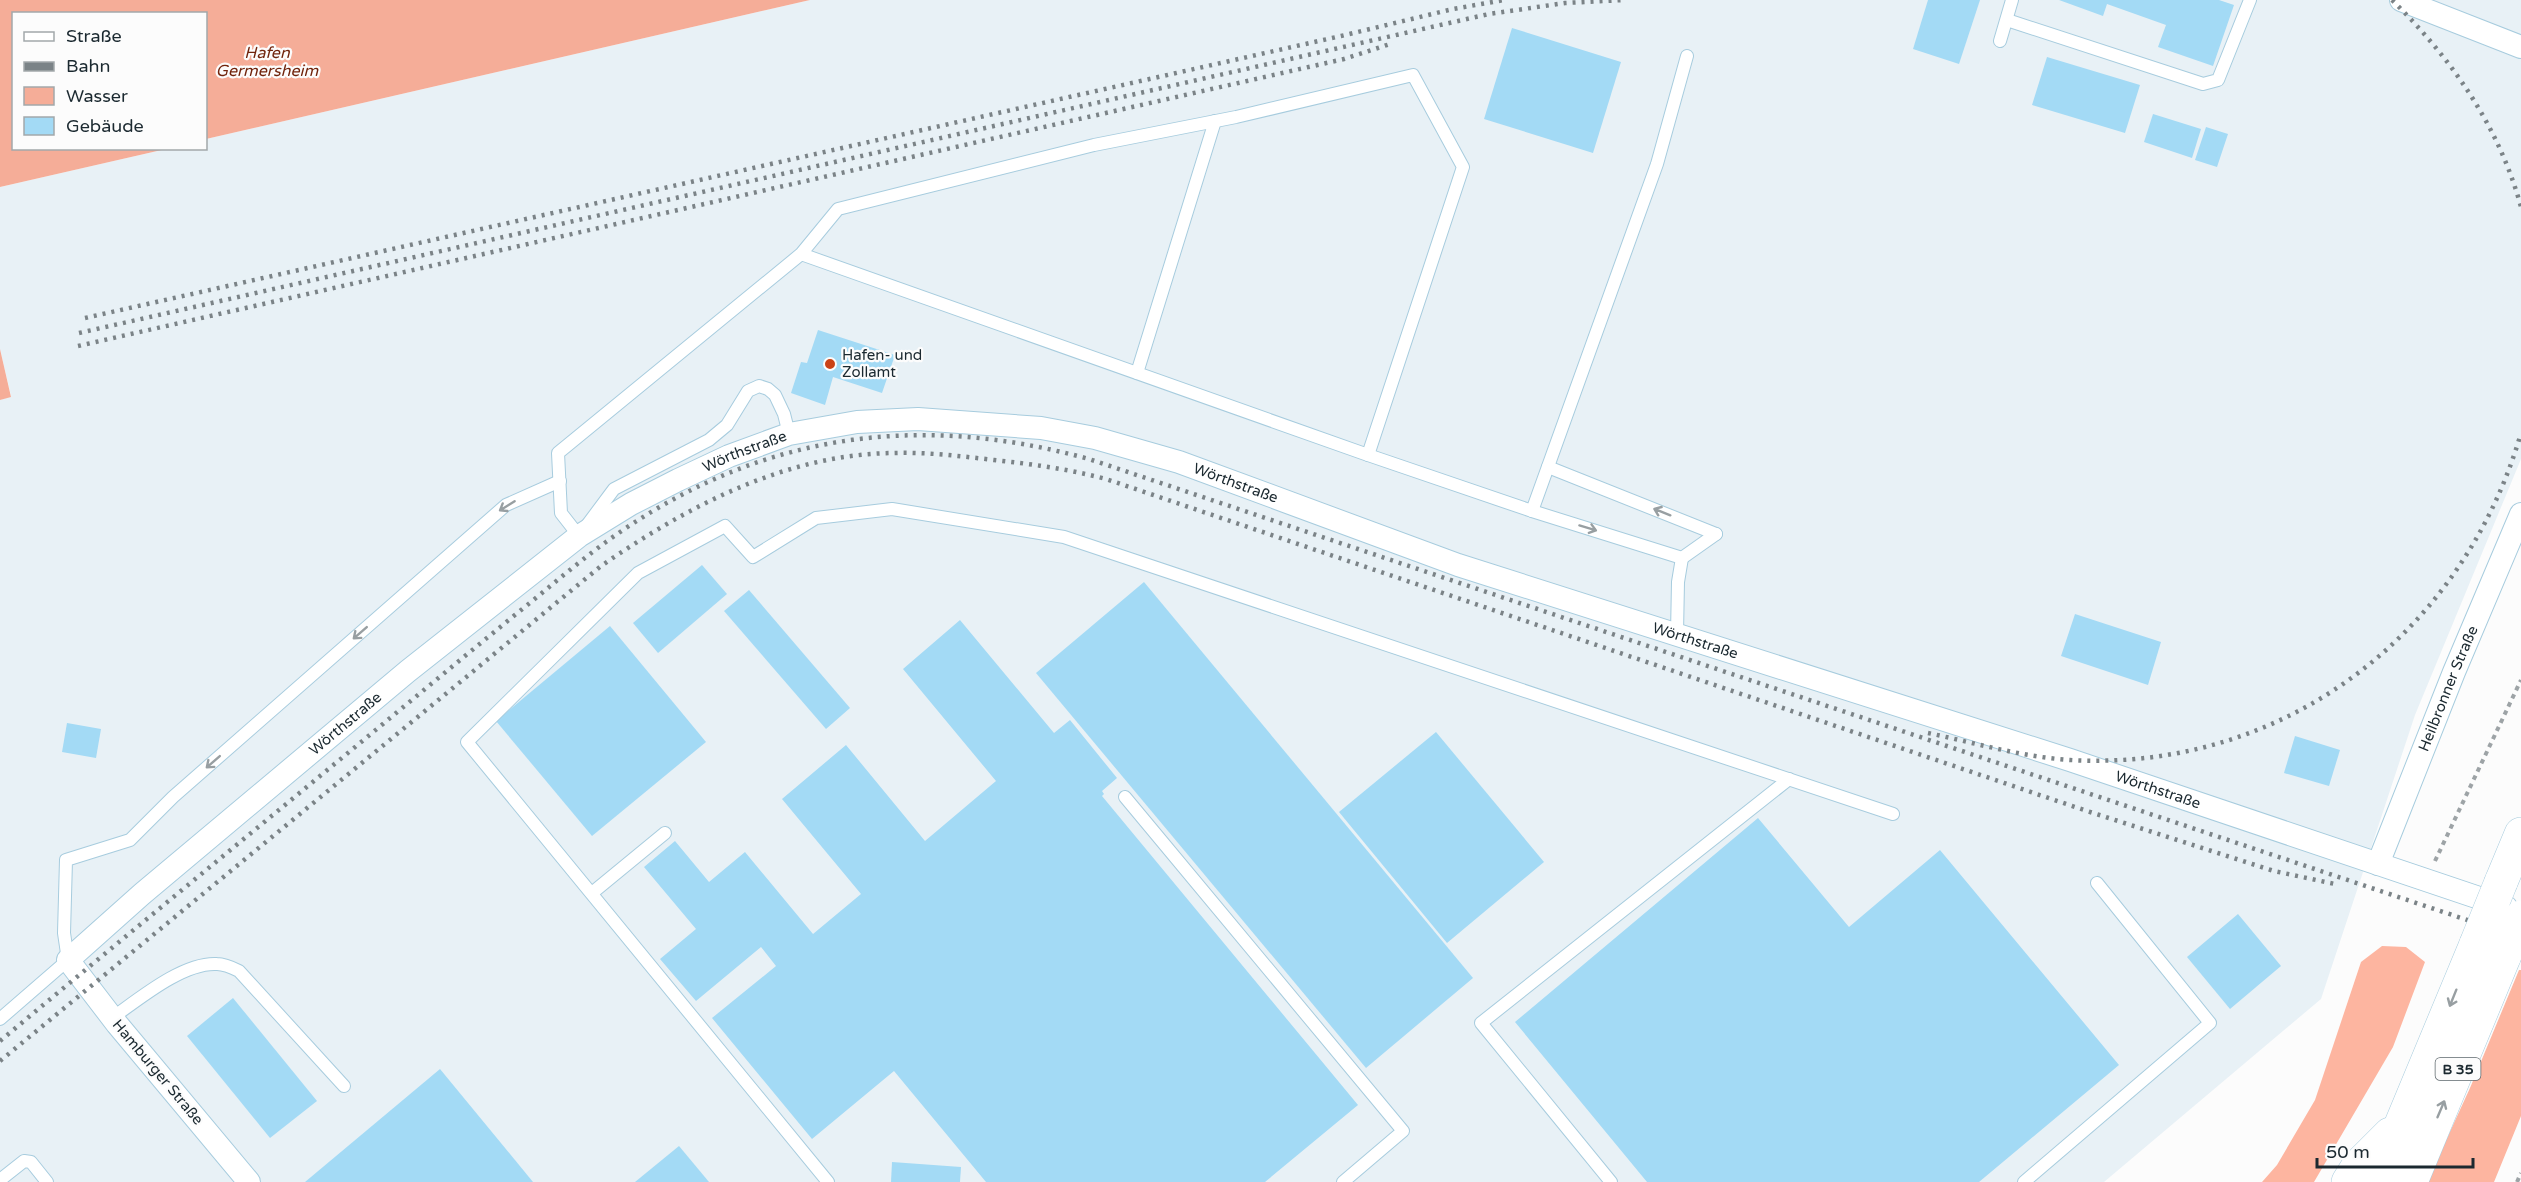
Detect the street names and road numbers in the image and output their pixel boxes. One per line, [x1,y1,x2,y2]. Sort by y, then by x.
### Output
street label: Wörthstraße [700,427,789,476]
street label: Wörthstraße [1191,459,1281,507]
street label: Wörthstraße [1650,619,1740,663]
street label: Heilbronner Straße [2415,623,2482,754]
street label: Wörthstraße [305,688,385,759]
street label: Wörthstraße [2113,767,2203,812]
street label: Hamburger Straße [109,1016,207,1128]
road number: B 35 [2436,1058,2480,1080]

